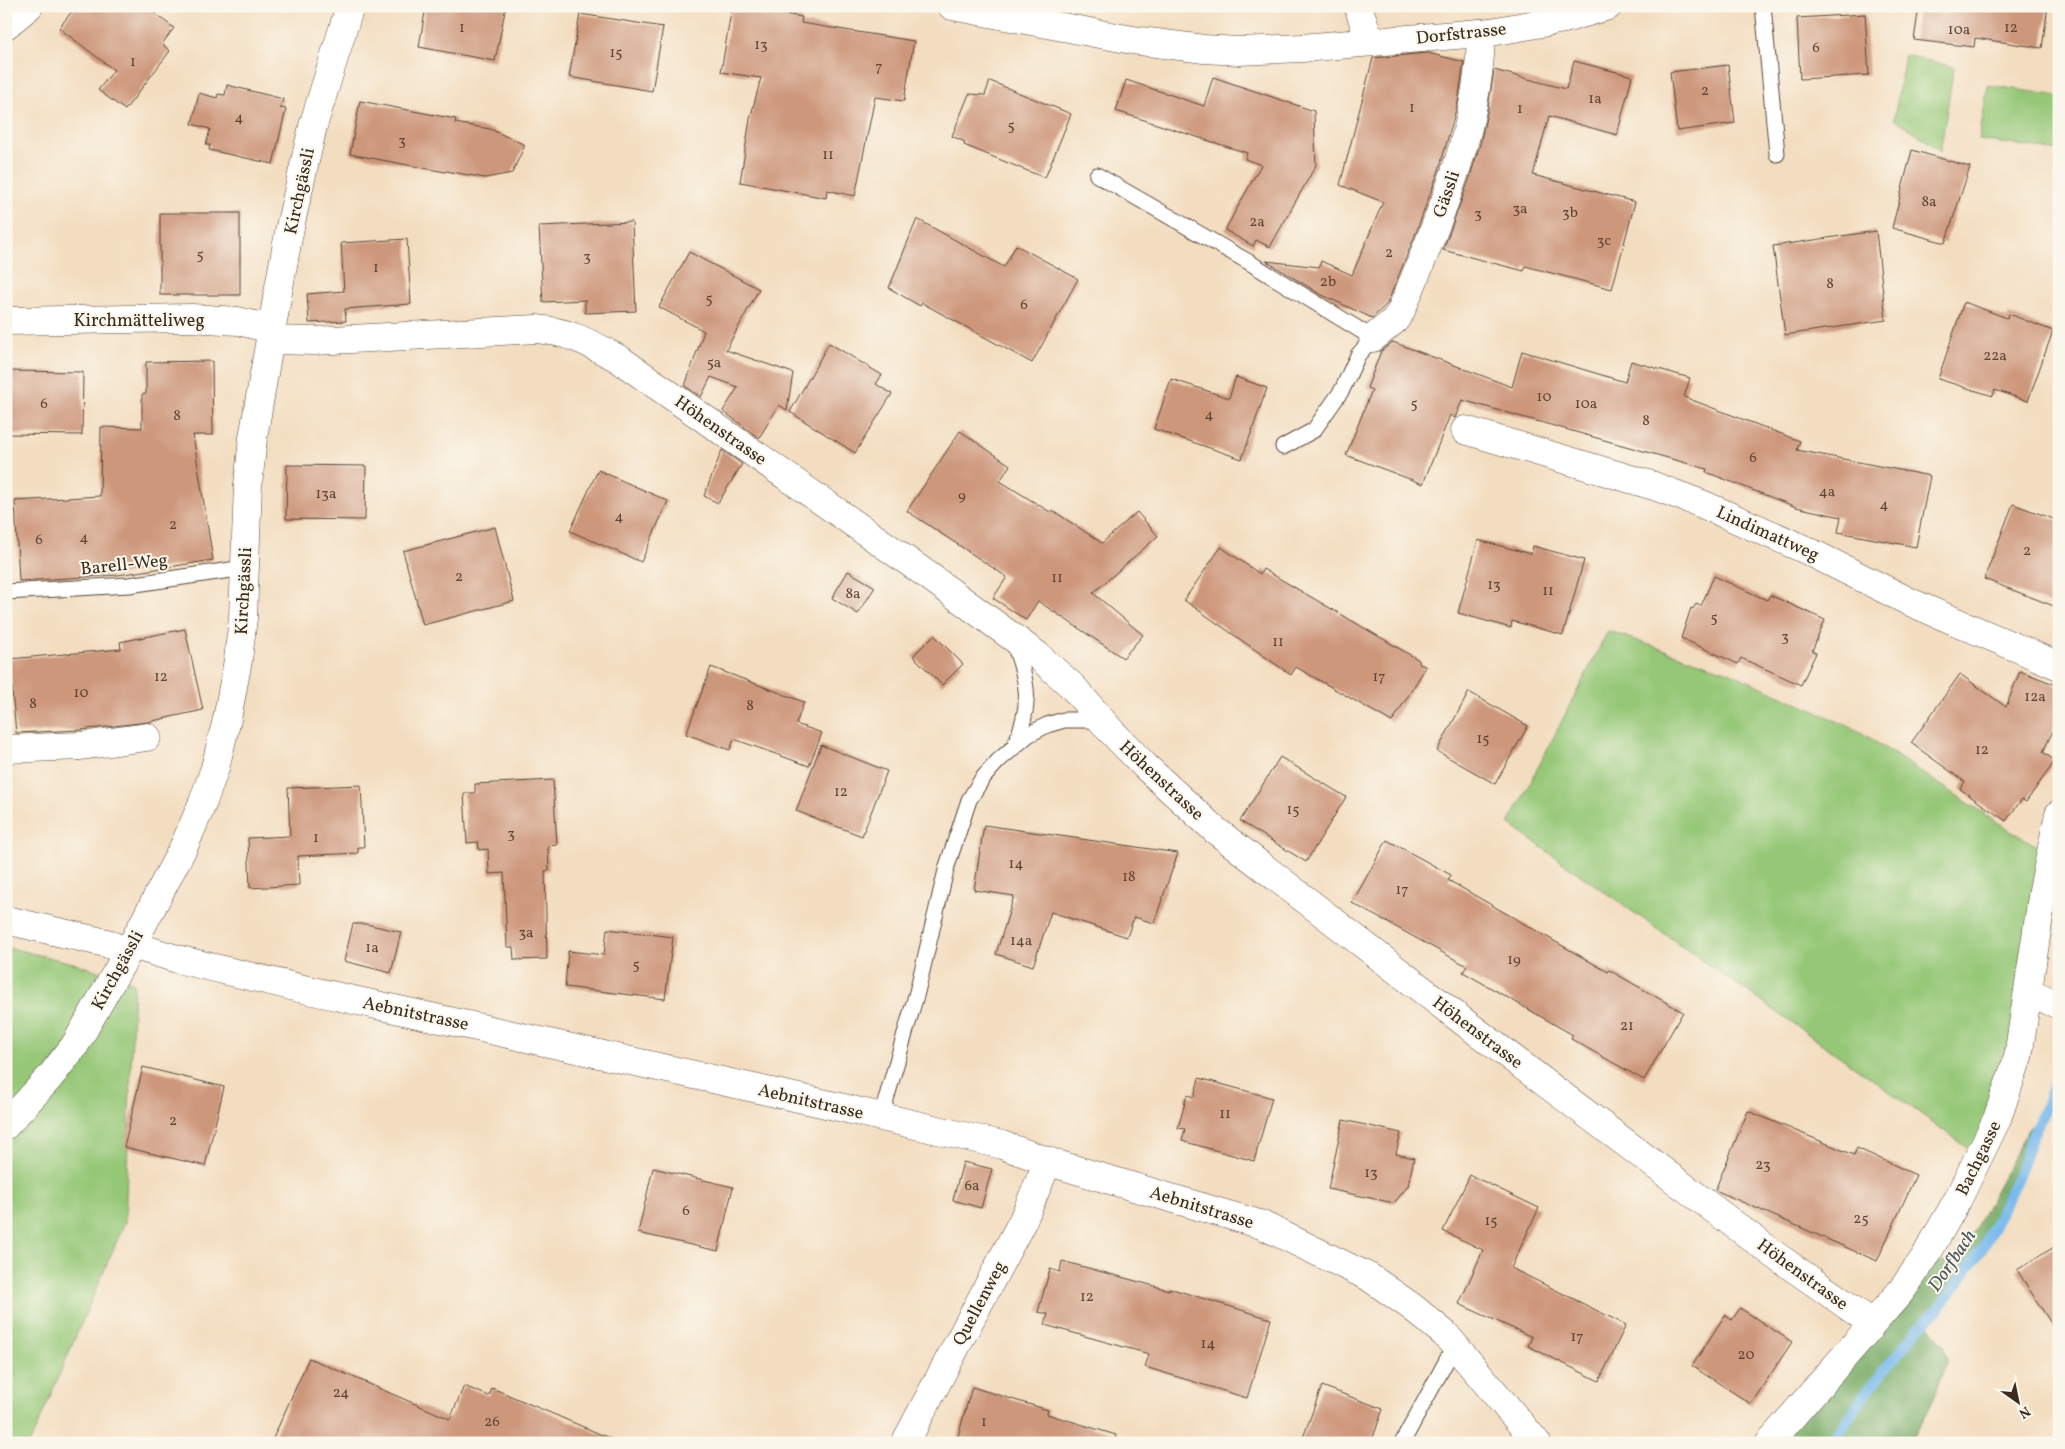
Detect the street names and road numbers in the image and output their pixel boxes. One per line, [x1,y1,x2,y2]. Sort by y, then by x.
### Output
street label: Dorfstrasse [1415,17,1508,52]
street label: Kirchgässli [279,146,322,237]
street label: Gässli [1428,168,1467,221]
street label: Kirchmätteliweg [73,309,205,334]
street label: Höhenstrasse [669,390,771,472]
street label: Lindimattweg [1712,501,1823,568]
street label: Kirchgässli [230,547,259,636]
street label: Barell-Weg [79,548,169,583]
street label: Höhenstrasse [1113,735,1209,827]
street label: Kirchgässli [86,926,151,1015]
street label: Aebnitstrasse [360,991,471,1038]
street label: Höhenstrasse [1427,991,1528,1076]
street label: Aebnitstrasse [755,1078,866,1127]
street label: Bachgasse [1950,1117,2008,1200]
street label: Aebnitstrasse [1146,1181,1257,1236]
street label: Höhenstrasse [1751,1234,1853,1317]
street label: Quellenweg [948,1257,1013,1350]

